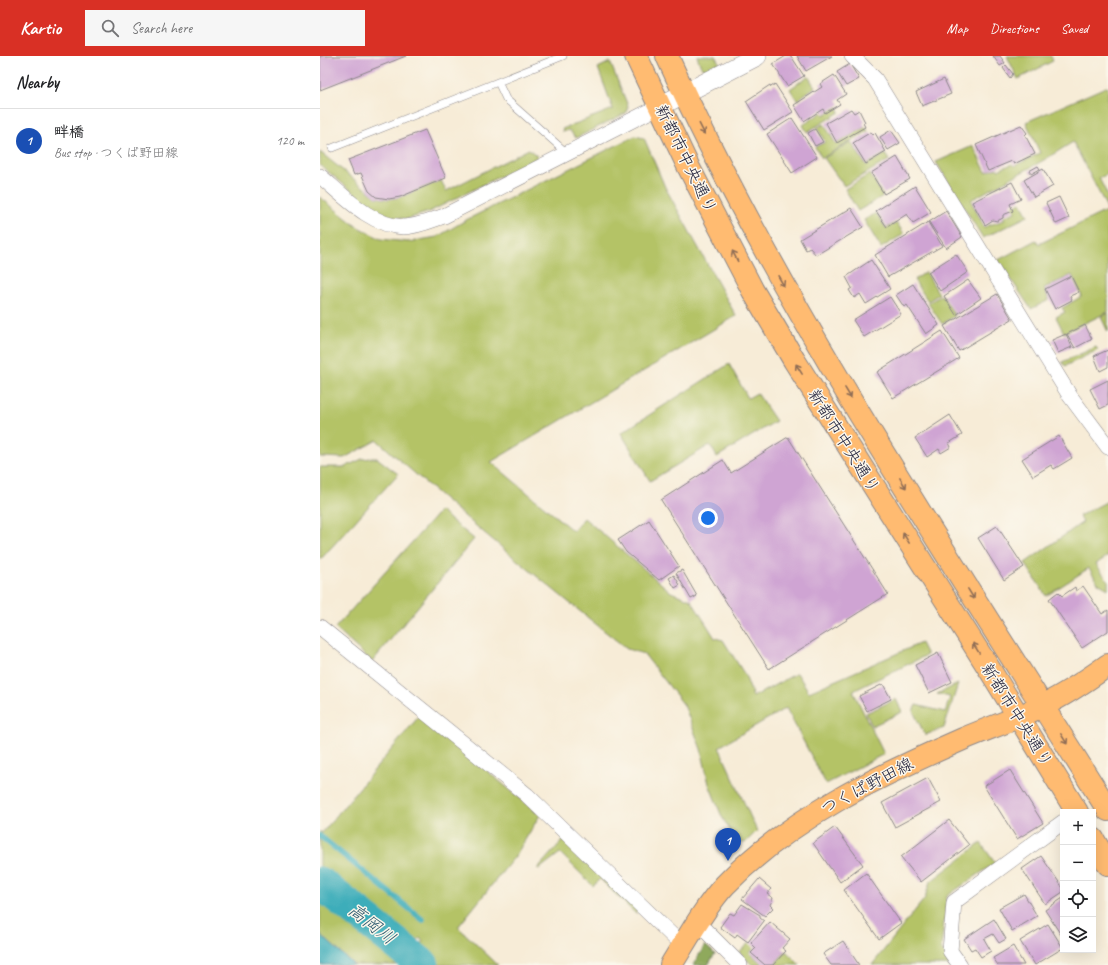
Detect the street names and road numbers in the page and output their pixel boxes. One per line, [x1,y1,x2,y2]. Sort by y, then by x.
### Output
street label: 新都市中央通り [650,101,722,217]
street label: 新都市中央通り [804,385,884,497]
street label: 新都市中央通り [977,659,1057,771]
street label: つくば野田線 [817,753,917,819]

